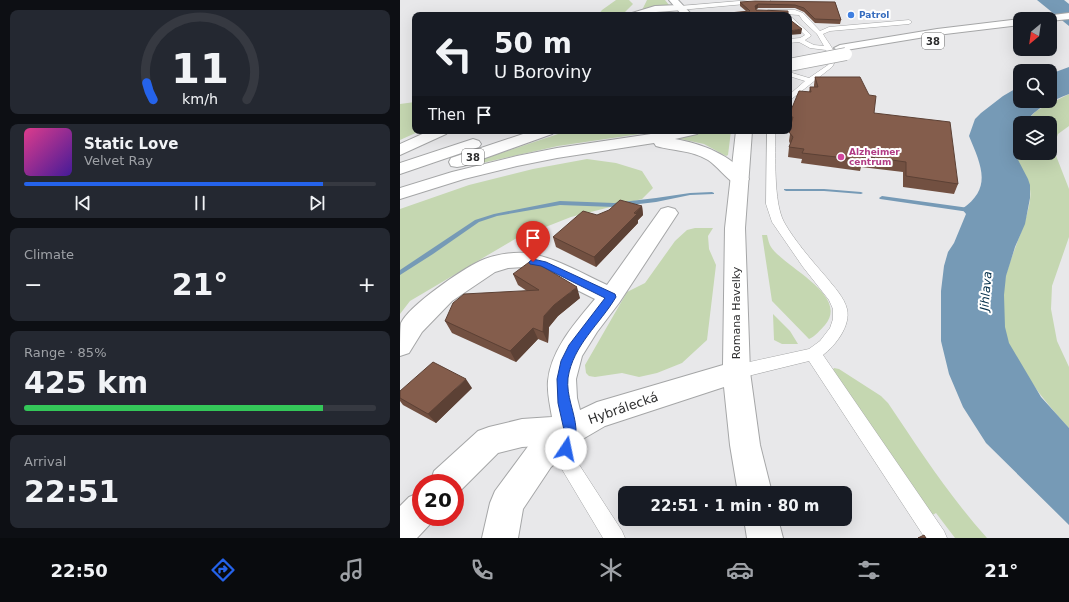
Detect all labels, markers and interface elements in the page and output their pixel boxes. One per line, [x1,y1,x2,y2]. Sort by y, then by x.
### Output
marker: Patrol [846,10,856,20]
place label: Patrol [859,10,889,20]
north arrow [1013,12,1057,56]
map controls [1013,12,1057,160]
text: 50 m [494,27,572,60]
icon: left [428,28,480,80]
road number: 38 [922,33,944,49]
text: 11 [171,44,229,93]
text: U Boroviny [494,61,592,82]
button: search [1013,64,1057,108]
text: km/h [182,91,218,107]
icon: arrive [473,104,495,126]
text: Then [428,106,465,124]
button: layers [1013,116,1057,160]
text: Static Love [84,135,178,153]
place label: Alzheimer centrum [849,147,900,167]
road number: 38 [462,149,484,165]
marker: Alzheimer centrum [836,152,846,162]
text: Velvet Ray [84,153,153,168]
icon: previous [72,192,94,214]
icon: pause [189,192,211,214]
icon: next [306,192,328,214]
pin [516,221,550,262]
icon: arrive [522,227,544,249]
text: Climate [24,247,74,262]
street label: Romana Havelky [730,266,743,359]
text: 21° [172,267,228,302]
water label: Jihlava [977,271,995,313]
text: − [24,272,42,297]
text: + [358,272,376,297]
text: Range · 85% [24,345,107,360]
text: 425 km [24,365,148,400]
street label: Hybrálecká [586,389,660,427]
position arrow [545,428,587,470]
text: Arrival [24,454,66,469]
text: 22:51 [24,474,120,509]
speed limit sign: 20 [412,474,464,526]
text: 22:51 · 1 min · 80 m [651,497,819,515]
icon: directions [209,556,237,584]
icon: music [338,556,366,584]
icon: phone [468,556,496,584]
icon: climate [597,556,625,584]
icon: car [726,556,754,584]
icon: filters [855,556,883,584]
text: 22:50 [51,560,108,581]
text: 21° [984,560,1018,581]

